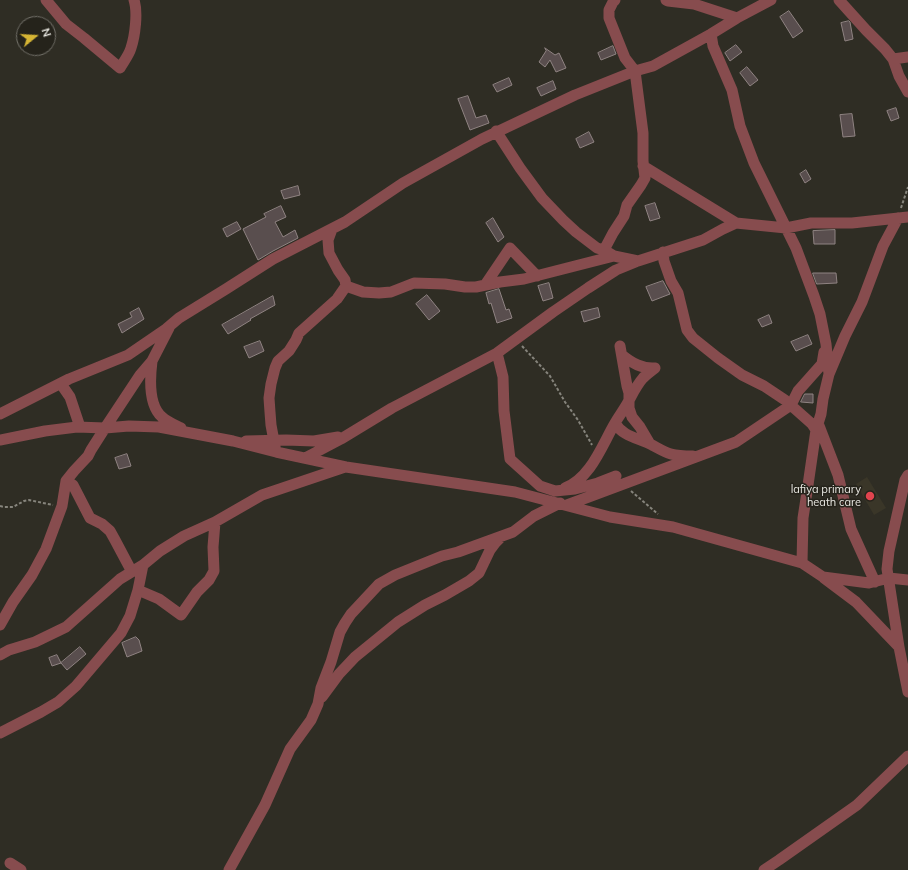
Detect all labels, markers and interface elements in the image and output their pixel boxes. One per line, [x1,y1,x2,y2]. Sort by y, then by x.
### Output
north arrow [16,16,56,56]
text: N [39,26,54,39]
place label: lafiya primary heath care [791,483,861,509]
marker: lafiya primary heath care [864,490,876,502]

